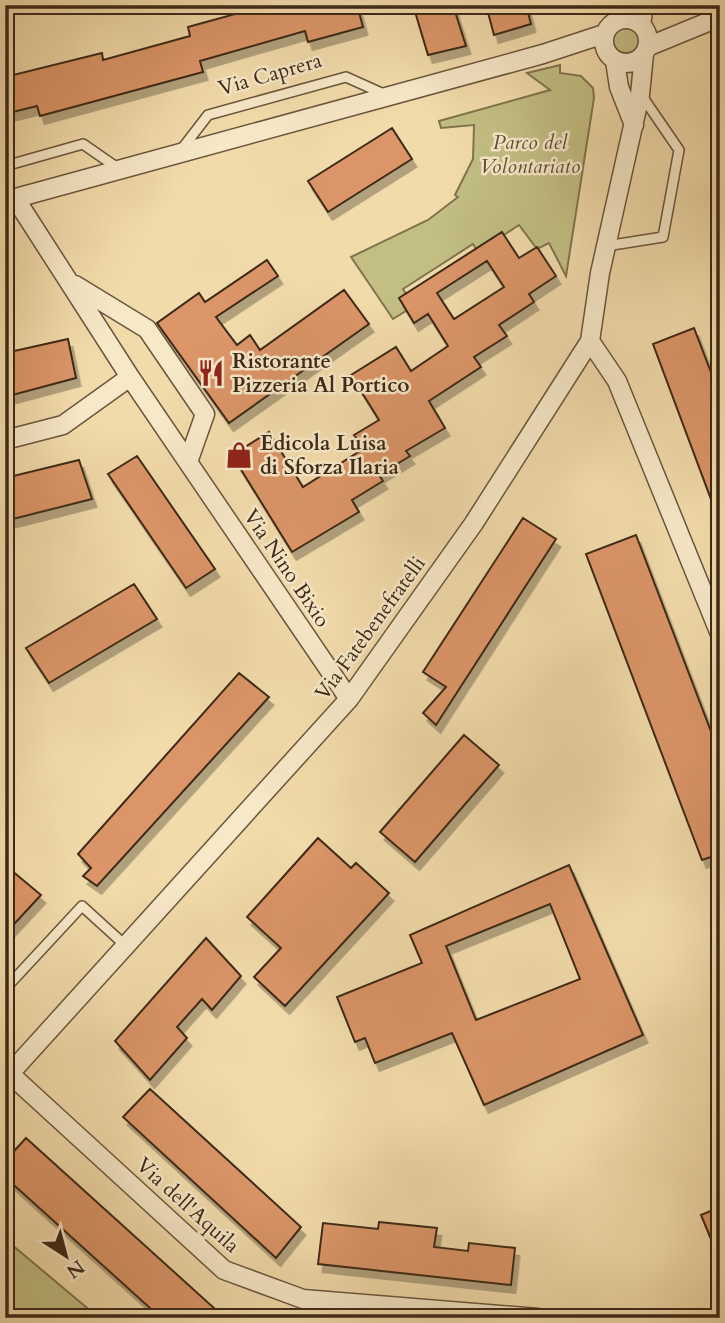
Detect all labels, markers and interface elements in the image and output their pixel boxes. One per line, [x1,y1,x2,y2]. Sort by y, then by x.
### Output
street label: Via Caprera [215,46,325,103]
park label: Parco del Volontariato [480,128,580,181]
place label: Ristorante Pizzeria Al Portico [232,347,410,400]
restaurant icon: Ristorante Pizzeria Al Portico [196,358,226,388]
place label: Edicola Luisa di Sforza Ilaria [260,429,400,482]
shop icon: Edicola Luisa di Sforza Ilaria [224,440,254,470]
street label: Via Nino Bixio [236,504,337,633]
street label: Via Fatebenefratelli [308,550,433,706]
street label: Via dell'Aquila [130,1151,246,1260]
north arrow [32,1222,102,1292]
text: N [61,1254,90,1285]

